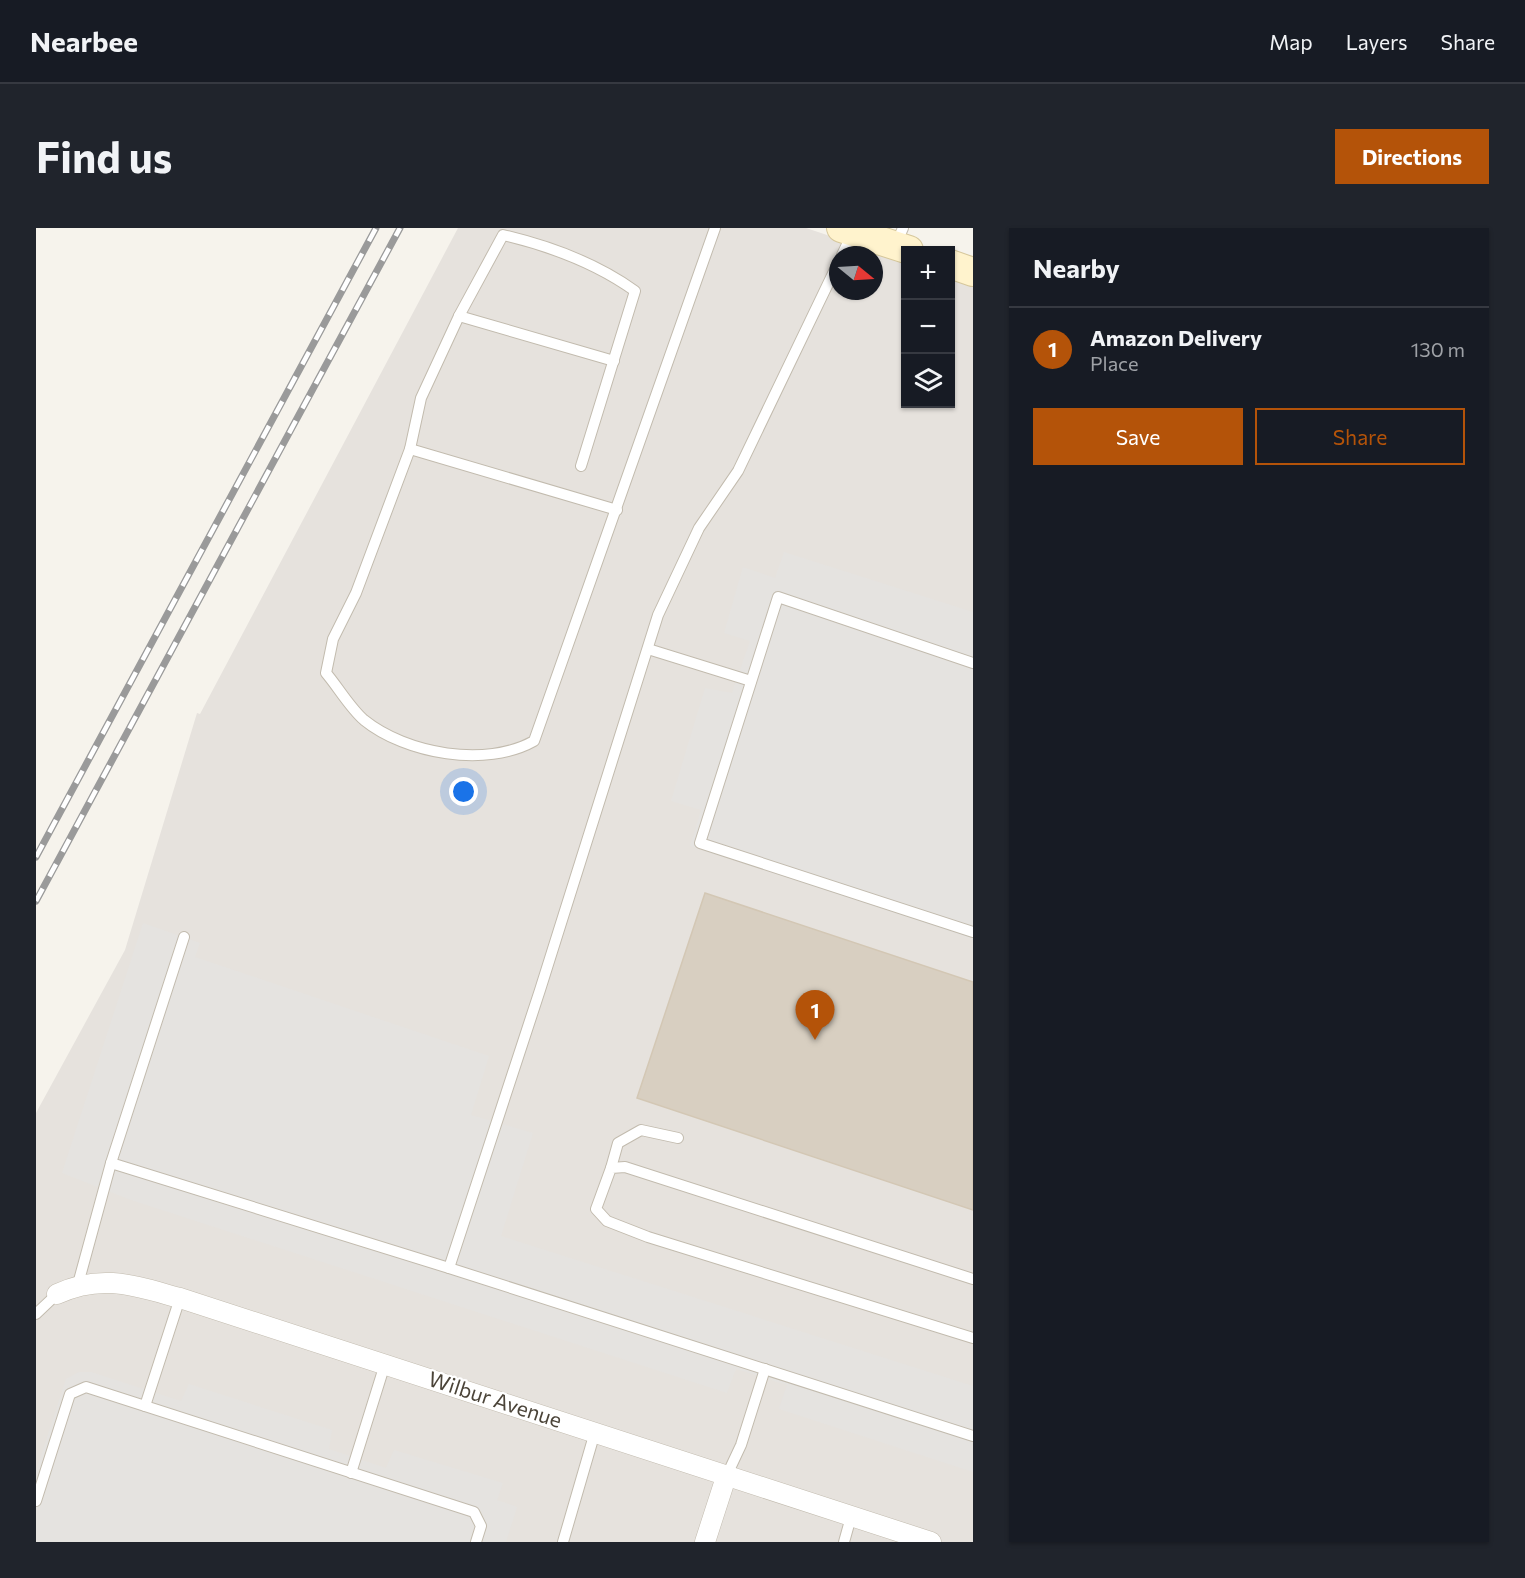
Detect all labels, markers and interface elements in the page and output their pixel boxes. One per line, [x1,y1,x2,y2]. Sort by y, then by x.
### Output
text: Nearbee [30,24,138,58]
text: Map [1269,29,1313,54]
text: Layers [1346,29,1408,54]
text: Share [1441,29,1495,54]
button: Directions [1335,129,1489,184]
text: Find us [36,130,172,182]
north arrow [829,246,883,300]
map controls [901,246,955,408]
button: + [901,246,955,300]
text: Nearby [1033,252,1120,283]
button: − [901,300,955,354]
text: Amazon Delivery [1090,324,1262,351]
text: 1 [1048,337,1057,361]
text: 130 m [1411,337,1465,361]
text: Place [1090,351,1139,375]
button: layers [901,354,955,408]
button: Save [1033,408,1243,465]
button: Share [1255,408,1465,465]
your location [449,777,478,806]
pin: 1 [796,990,834,1040]
street label: Wilbur Avenue [426,1365,565,1432]

